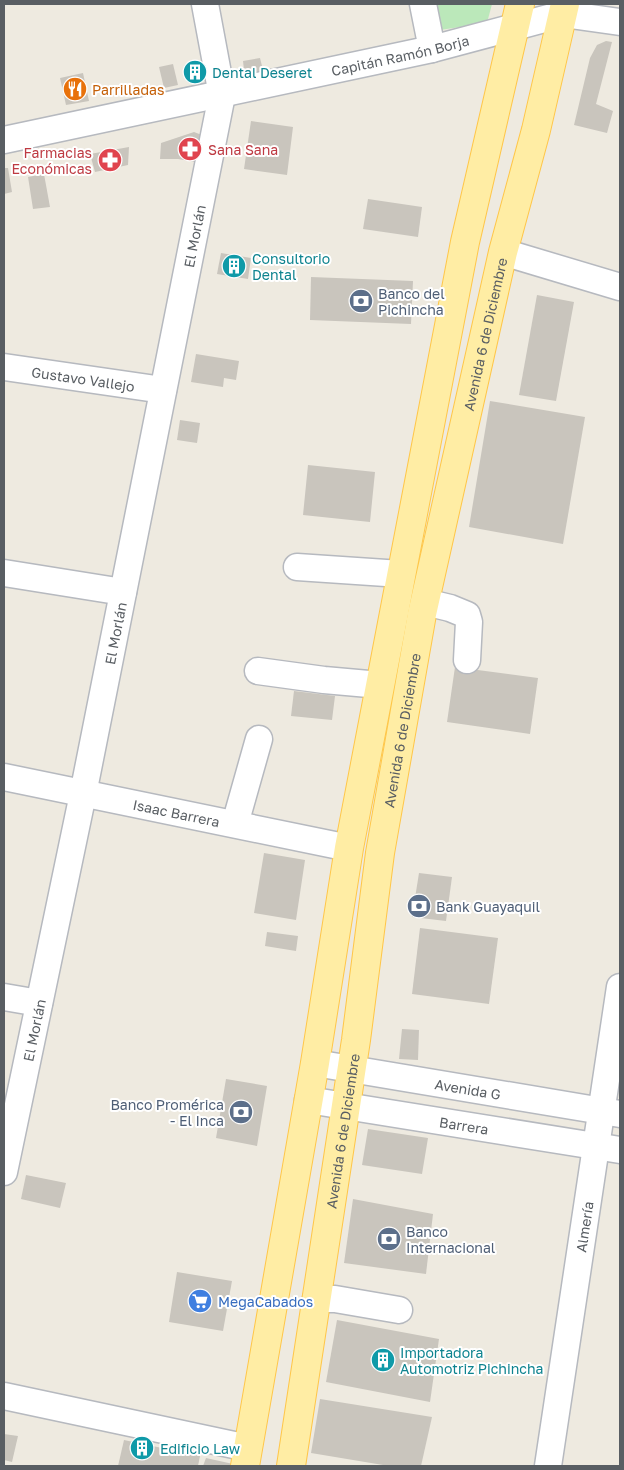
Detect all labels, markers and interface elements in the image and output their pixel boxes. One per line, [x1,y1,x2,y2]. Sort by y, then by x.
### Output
street label: Capitán Ramón Borja [330,31,471,79]
building icon: Dental Deseret [182,59,208,85]
place label: Dental Deseret [212,64,312,81]
restaurant icon: Parrilladas [62,76,88,102]
place label: Parrilladas [92,81,164,98]
pharmacy icon: Sana Sana [177,136,203,162]
place label: Sana Sana [208,141,278,158]
place label: Farmacias Económicas [11,144,92,177]
pharmacy icon: Farmacias Económicas [97,147,123,173]
street label: El Morlán [179,203,208,269]
place label: Consultorio Dental [252,250,330,283]
building icon: Consultorio Dental [221,253,247,279]
street label: Avenida 6 de Diciembre [459,256,510,412]
place label: Banco del Pichincha [378,285,445,318]
bank icon: Banco del Pichincha [348,288,374,314]
street label: Gustavo Vallejo [30,363,136,394]
street label: El Morlán [100,601,129,666]
street label: Avenida 6 de Diciembre [380,652,423,809]
street label: Isaac Barrera [131,795,221,830]
bank icon: Bank Guayaquil [406,893,432,919]
place label: Bank Guayaquil [436,898,540,915]
street label: El Morlán [19,997,48,1063]
street label: Avenida 6 de Diciembre [322,1052,362,1210]
street label: Avenida G [434,1075,502,1102]
place label: Banco Promérica - El Inca [110,1096,224,1129]
bank icon: Banco Promérica - El Inca [228,1099,254,1125]
street label: Barrera [438,1113,490,1137]
street label: Almería [572,1200,596,1253]
place label: Banco Internacional [406,1223,495,1256]
bank icon: Banco Internacional [376,1226,402,1252]
supermarket icon: MegaCabados [187,1288,213,1314]
place label: MegaCabados [218,1293,313,1310]
place label: Importadora Automotriz Pichincha [400,1344,544,1377]
building icon: Importadora Automotriz Pichincha [370,1347,396,1373]
building icon: Edificio Law [129,1435,155,1461]
place label: Edificio Law [160,1440,240,1457]

